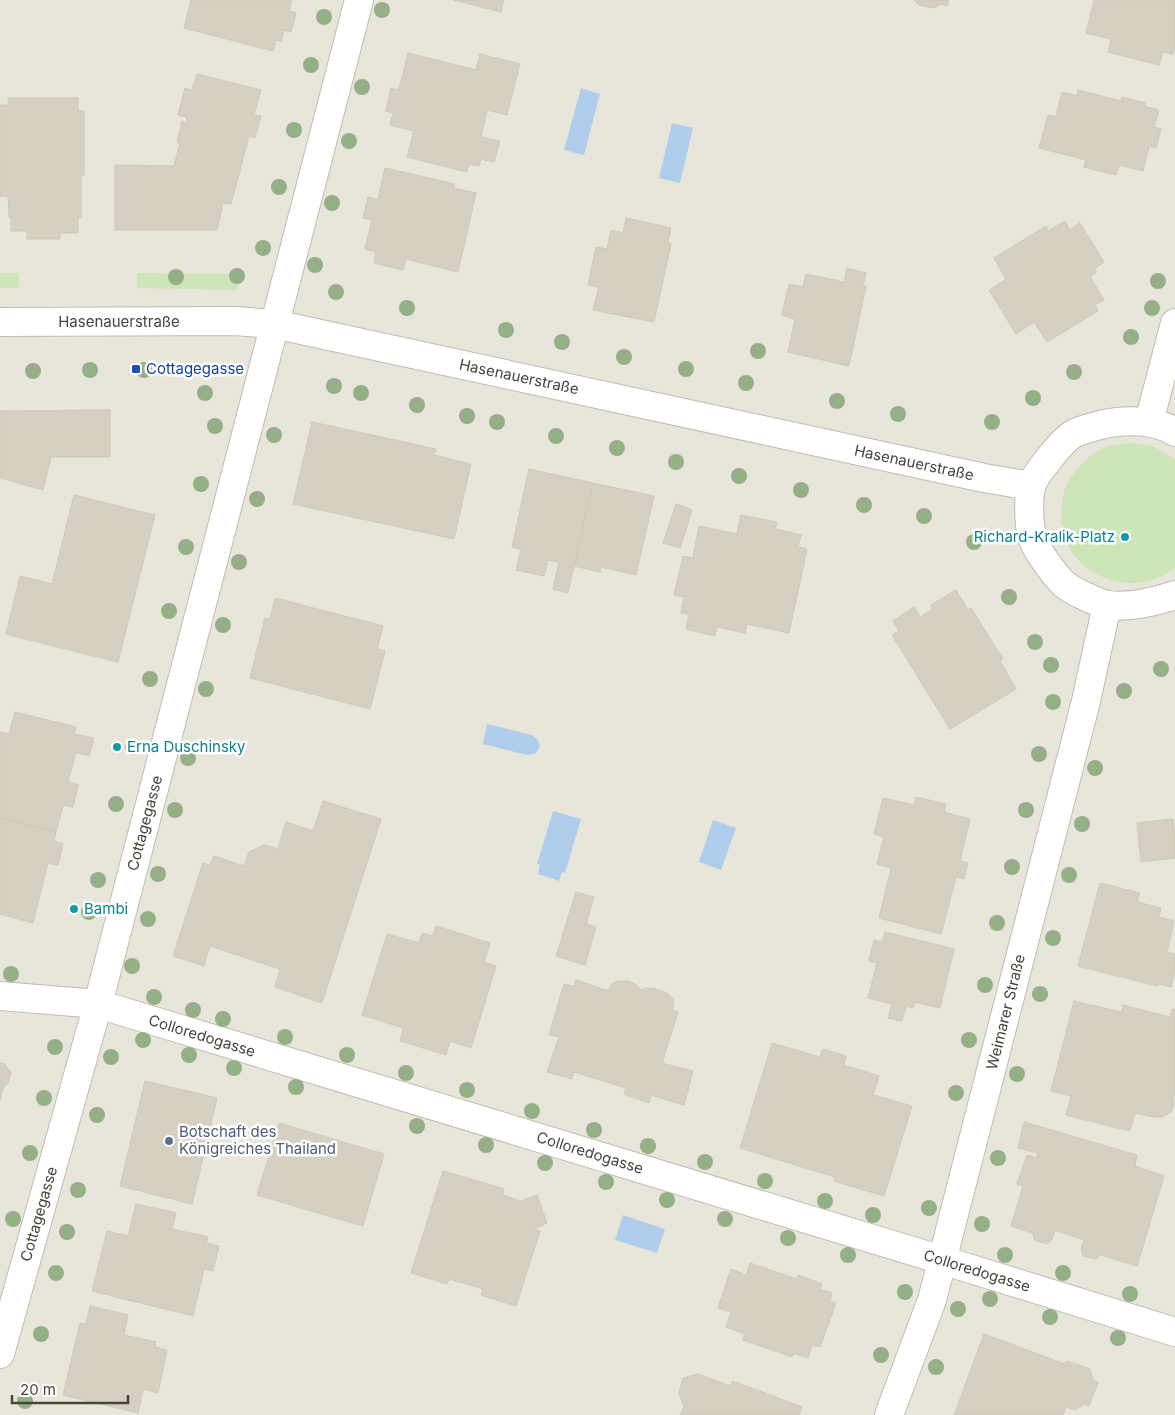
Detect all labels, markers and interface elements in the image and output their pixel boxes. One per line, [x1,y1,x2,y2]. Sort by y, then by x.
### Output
street label: Hasenauerstraße [58,312,180,331]
street label: Hasenauerstraße [458,355,581,398]
place label: Cottagegasse [146,359,244,378]
marker: Cottagegasse [130,363,142,375]
street label: Hasenauerstraße [853,441,976,484]
place label: Richard-Kralik-Platz [974,527,1115,546]
marker: Richard-Kralik-Platz [1119,531,1131,543]
place label: Erna Duschinsky [127,737,246,756]
marker: Erna Duschinsky [111,741,123,753]
street label: Cottagegasse [123,773,166,873]
place label: Bambi [84,899,128,918]
marker: Bambi [68,903,80,915]
street label: Weimarer Straße [982,952,1029,1072]
street label: Colloredogasse [146,1010,258,1061]
place label: Botschaft des Königreiches Thailand [179,1122,336,1158]
street label: Colloredogasse [534,1127,646,1178]
marker: Botschaft des Königreiches Thailand [163,1135,175,1147]
street label: Cottagegasse [16,1164,61,1264]
street label: Colloredogasse [921,1245,1033,1296]
scale bar [12,1372,129,1404]
text: 20 m [20,1380,56,1399]

